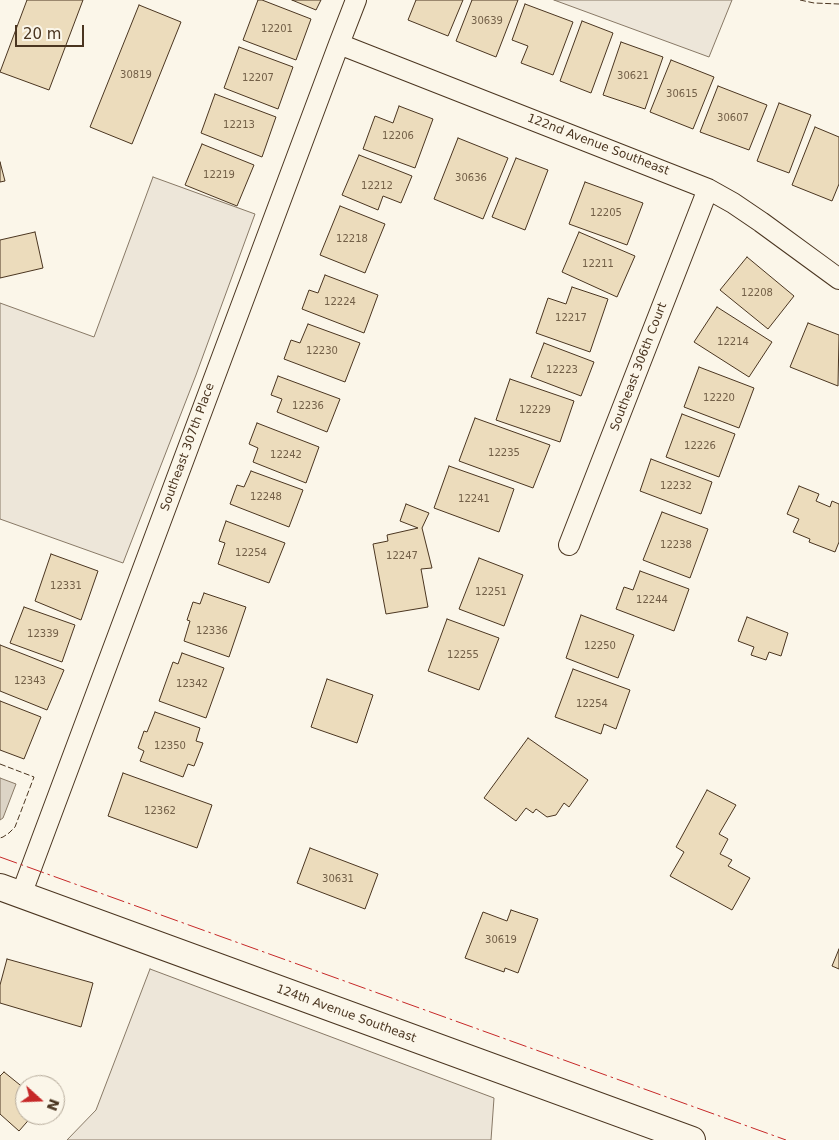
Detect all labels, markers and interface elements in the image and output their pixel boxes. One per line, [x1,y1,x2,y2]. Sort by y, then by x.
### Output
scale bar [18,15,86,47]
house number: 30639 [471,15,503,27]
house number: 12201 [261,23,293,35]
text: 20 m [23,25,61,43]
house number: 30819 [120,69,152,81]
house number: 30621 [617,70,649,82]
house number: 12207 [242,72,274,84]
house number: 30615 [666,88,698,100]
street label: 122nd Avenue Southeast [525,111,671,179]
house number: 30607 [717,112,749,124]
house number: 12213 [223,119,255,131]
house number: 12206 [382,130,414,142]
house number: 12219 [203,169,235,181]
house number: 30636 [455,172,487,184]
house number: 12212 [361,180,393,192]
house number: 12205 [590,207,622,219]
house number: 12218 [336,233,368,245]
house number: 12211 [582,258,614,270]
house number: 12208 [741,287,773,299]
house number: 12224 [324,296,356,308]
street label: Southeast 306th Court [608,301,670,433]
house number: 12217 [555,312,587,324]
house number: 12214 [717,336,749,348]
house number: 12230 [306,345,338,357]
house number: 12223 [546,364,578,376]
street label: Southeast 307th Place [158,381,218,513]
house number: 12220 [703,392,735,404]
house number: 12236 [292,400,324,412]
house number: 12229 [519,404,551,416]
house number: 12226 [684,440,716,452]
house number: 12235 [488,447,520,459]
house number: 12242 [270,449,302,461]
house number: 12232 [660,480,692,492]
house number: 12248 [250,491,282,503]
house number: 12241 [458,493,490,505]
house number: 12238 [660,539,692,551]
house number: 12254 [235,547,267,559]
house number: 12247 [386,550,418,562]
house number: 12331 [50,580,82,592]
house number: 12251 [475,586,507,598]
house number: 12244 [636,594,668,606]
house number: 12336 [196,625,228,637]
house number: 12339 [27,628,59,640]
house number: 12250 [584,640,616,652]
house number: 12255 [447,649,479,661]
house number: 12343 [14,675,46,687]
house number: 12342 [176,678,208,690]
house number: 12254 [576,698,608,710]
house number: 12350 [154,740,186,752]
house number: 12362 [144,805,176,817]
house number: 30631 [322,873,354,885]
house number: 30619 [485,934,517,946]
street label: 124th Avenue Southeast [274,982,418,1046]
north arrow [15,1075,65,1125]
text: N [44,1097,63,1113]

